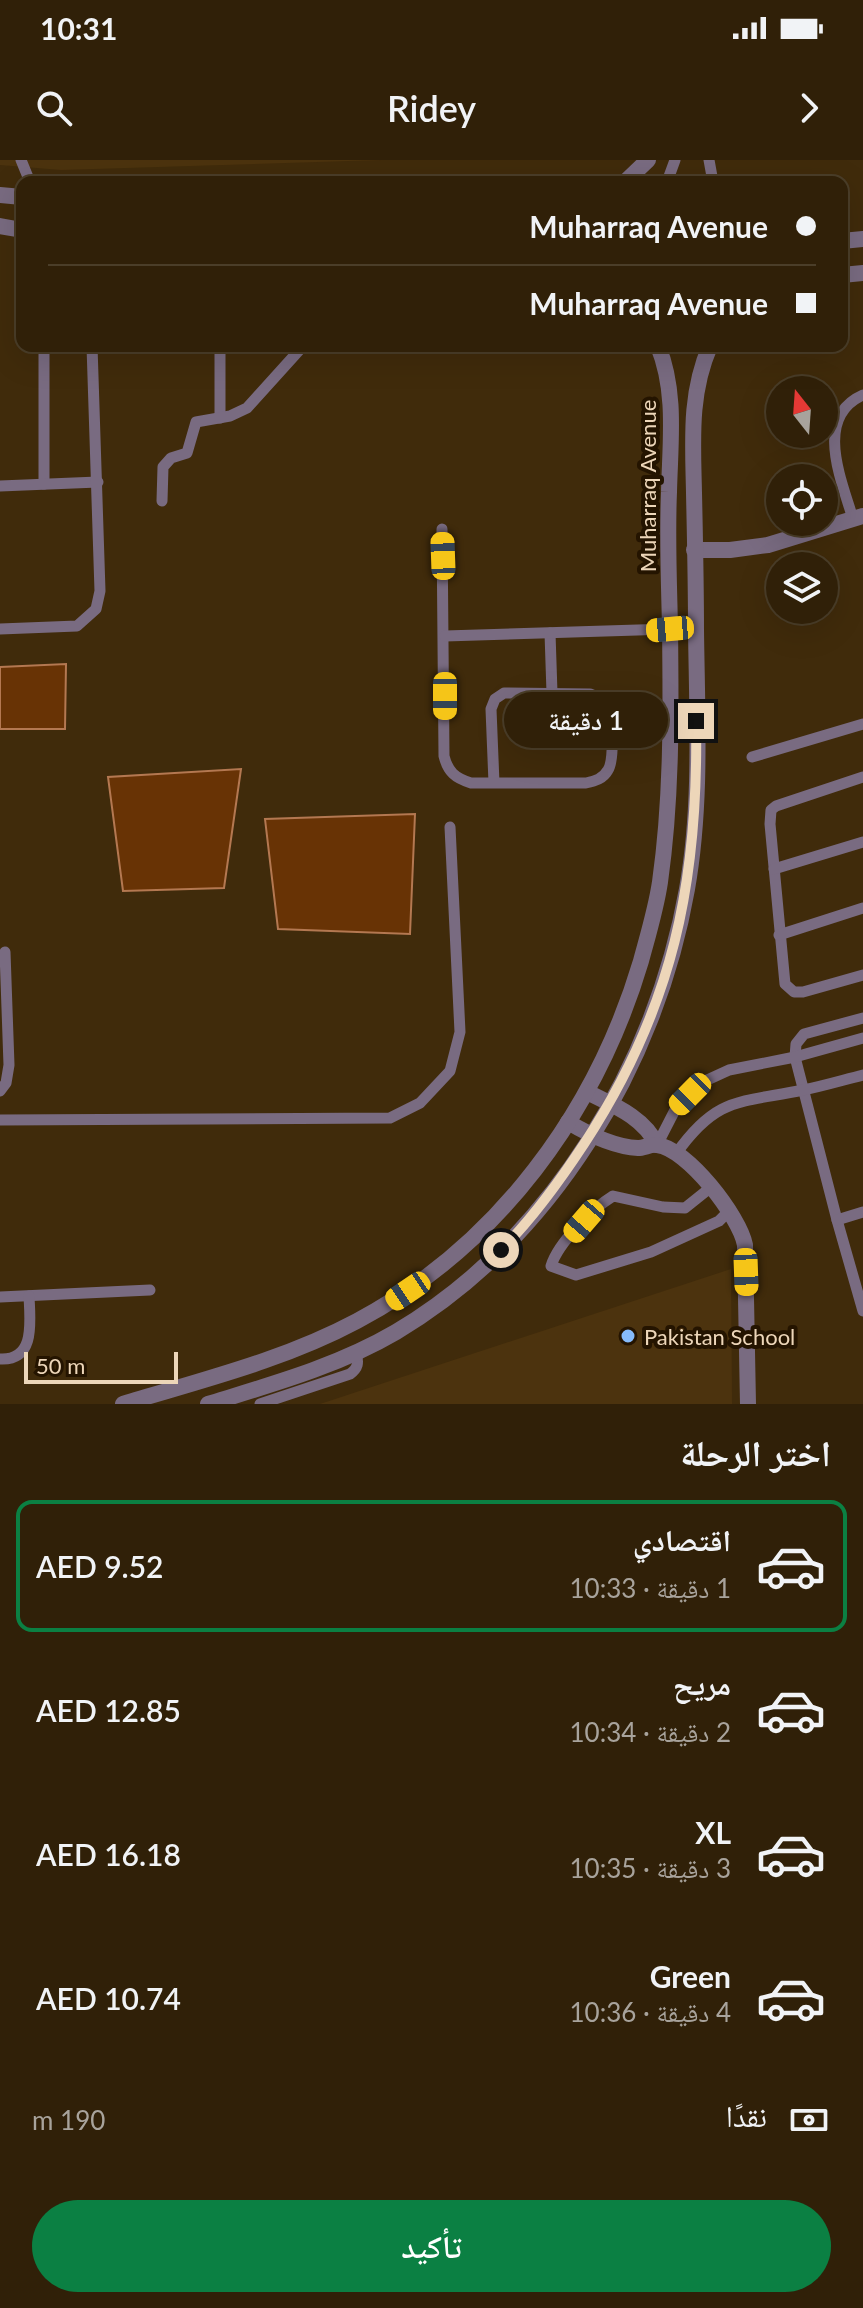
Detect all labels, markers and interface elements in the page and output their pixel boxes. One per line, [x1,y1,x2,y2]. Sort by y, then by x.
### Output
text: 10:31 [40,10,117,46]
icon: search [32,86,76,130]
text: Ridey [387,86,476,130]
icon: forward [787,86,831,130]
text: Muharraq Avenue [529,208,768,244]
text: Muharraq Avenue [529,285,768,321]
north arrow [766,376,838,448]
map controls [766,376,838,624]
street label: Muharraq Avenue [634,400,661,572]
button: locate [766,464,838,536]
car [430,532,456,580]
button: layers [766,552,838,624]
car [645,615,695,643]
car [433,672,457,720]
callout: 1 دقيقة [504,693,668,749]
route end [678,703,714,739]
text: 1 دقيقة [548,704,624,736]
car [665,1069,715,1119]
car [559,1195,609,1247]
route start [483,1232,519,1268]
car [733,1248,759,1296]
car [381,1268,435,1314]
place label: Pakistan School [644,1323,795,1350]
marker: Pakistan School [619,1327,637,1345]
scale bar [24,1348,178,1384]
text: 50 m [36,1352,85,1379]
text: اختر الرحلة [680,1430,831,1474]
text: اقتصادي [633,1521,731,1557]
icon: car [755,1530,827,1602]
text: AED 9.52 [36,1548,163,1584]
text: 1 دقيقة · 10:33 [569,1572,731,1604]
text: مريح [673,1665,731,1701]
icon: car [755,1674,827,1746]
text: AED 12.85 [36,1692,181,1728]
text: 2 دقيقة · 10:34 [569,1716,731,1748]
text: XL [695,1814,731,1850]
icon: car [755,1818,827,1890]
text: AED 16.18 [36,1836,181,1872]
text: 3 دقيقة · 10:35 [569,1852,731,1884]
text: Green [650,1958,731,1994]
icon: car [755,1962,827,2034]
text: AED 10.74 [36,1980,181,2016]
text: 4 دقيقة · 10:36 [569,1996,731,2028]
text: نقدًا [726,2097,767,2133]
icon: cash [787,2098,831,2142]
text: 190 m [32,2104,105,2136]
button: تأكيد [32,2200,831,2292]

